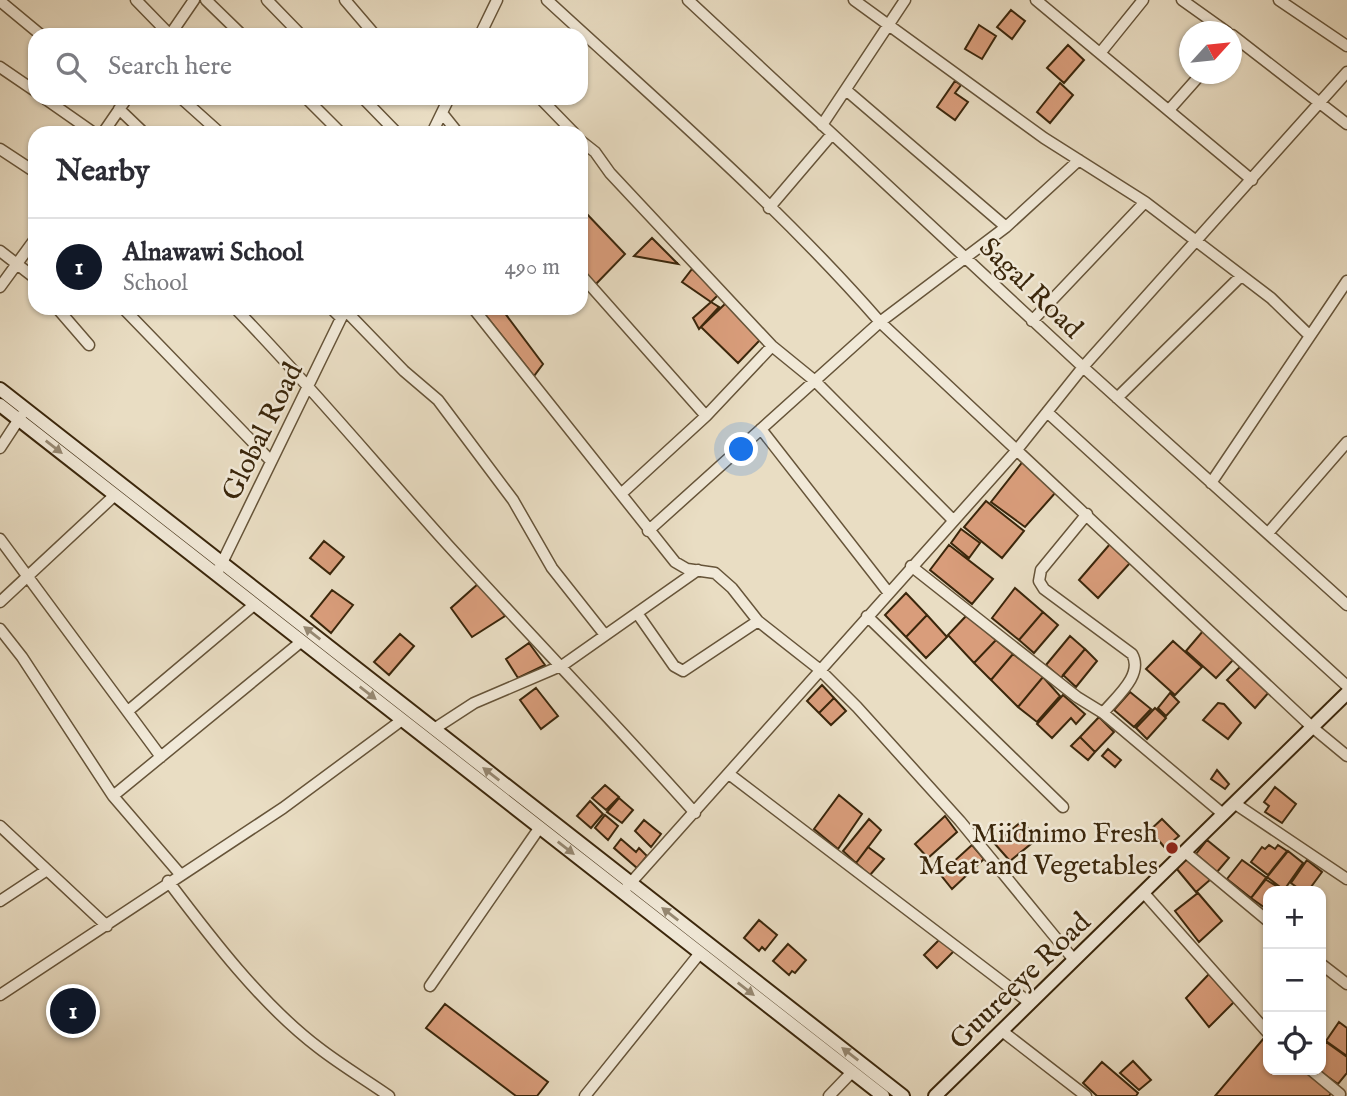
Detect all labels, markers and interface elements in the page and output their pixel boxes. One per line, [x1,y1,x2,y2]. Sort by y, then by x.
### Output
north arrow [1179,21,1242,84]
search box [28,28,588,105]
icon: search [52,48,90,86]
text: Search here [108,50,232,83]
text: Nearby [56,153,149,191]
street label: Sagal Road [971,231,1090,347]
text: Alnawawi School [123,236,303,269]
text: 1 [75,253,83,282]
text: 490 m [505,253,560,282]
text: School [123,269,188,298]
street label: Global Road [215,357,312,507]
your location [724,432,758,466]
one-way arrow [44,440,62,455]
one-way arrow [303,627,321,641]
one-way arrow [359,685,377,700]
one-way arrow [483,766,501,781]
place label: Miidnimo Fresh Meat and Vegetables [919,817,1158,884]
marker: Miidnimo Fresh Meat and Vegetables [1164,840,1180,856]
one-way arrow [557,841,575,856]
map controls [1263,886,1326,1075]
button: + [1263,886,1326,949]
one-way arrow [662,906,680,921]
street label: Guureeye Road [943,906,1099,1058]
button: − [1263,949,1326,1012]
one-way arrow [736,981,754,996]
pin: 1 [50,985,96,1037]
button: locate [1263,1012,1326,1075]
one-way arrow [841,1047,858,1062]

